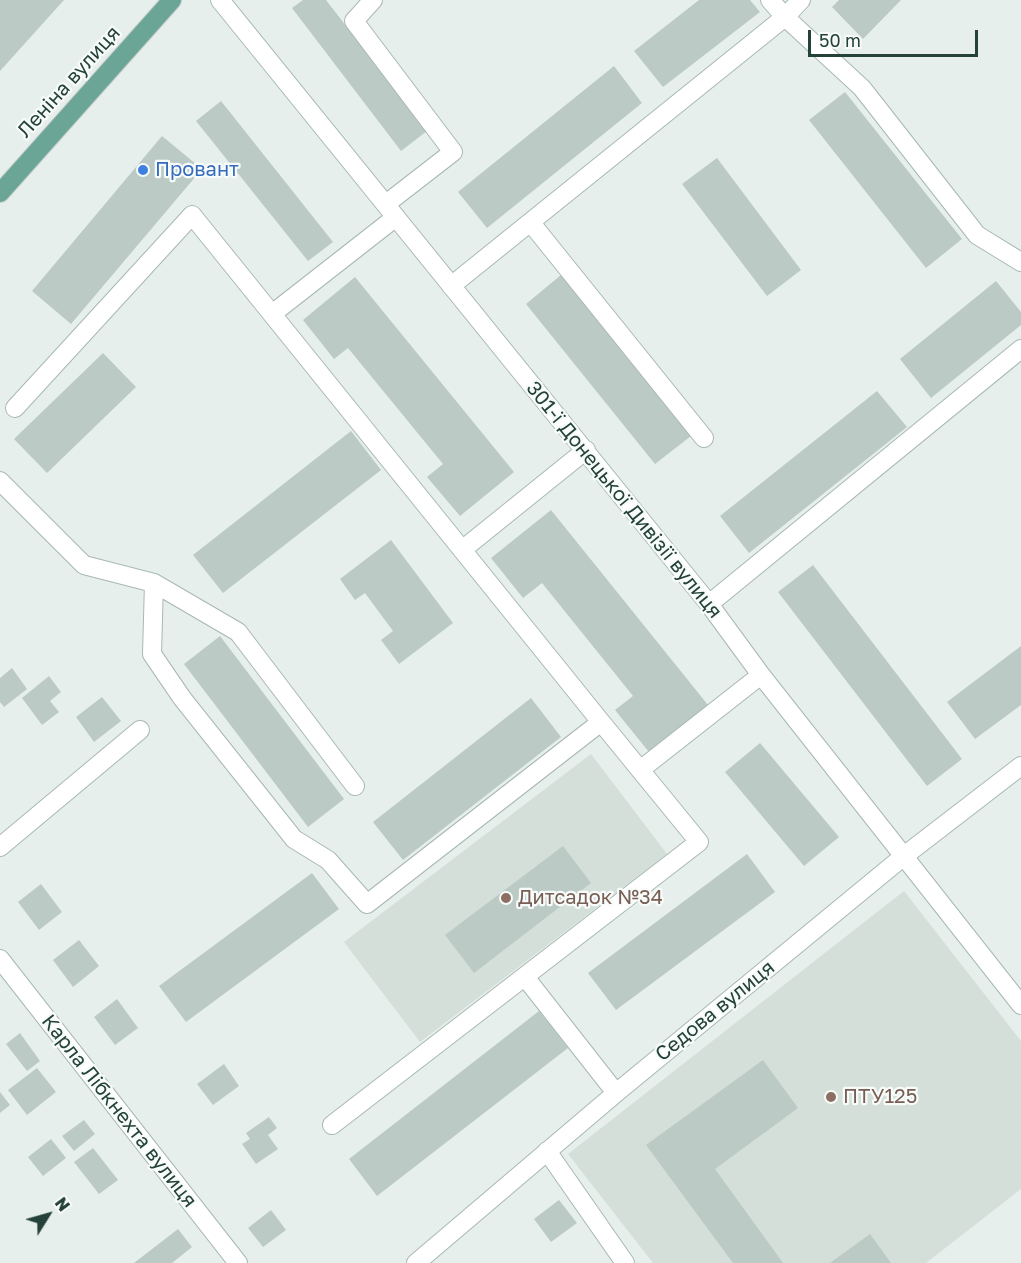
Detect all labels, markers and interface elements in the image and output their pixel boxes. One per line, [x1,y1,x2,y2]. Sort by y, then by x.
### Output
scale bar [811,18,980,56]
street label: Леніна вулиця [13,21,125,143]
text: 50 m [819,29,861,51]
place label: Провант [155,158,239,182]
marker: Провант [136,163,150,177]
street label: 301-ї Донецької Дивізії вулиця [521,377,727,623]
place label: Дитсадок №34 [518,886,663,910]
marker: Дитсадок №34 [499,891,513,905]
street label: Седова вулиця [651,956,779,1066]
street label: Карла Лібкнехта вулиця [36,1010,202,1212]
place label: ПТУ125 [843,1085,917,1109]
marker: ПТУ125 [824,1090,838,1104]
north arrow [18,1185,78,1245]
text: N [51,1193,74,1215]

